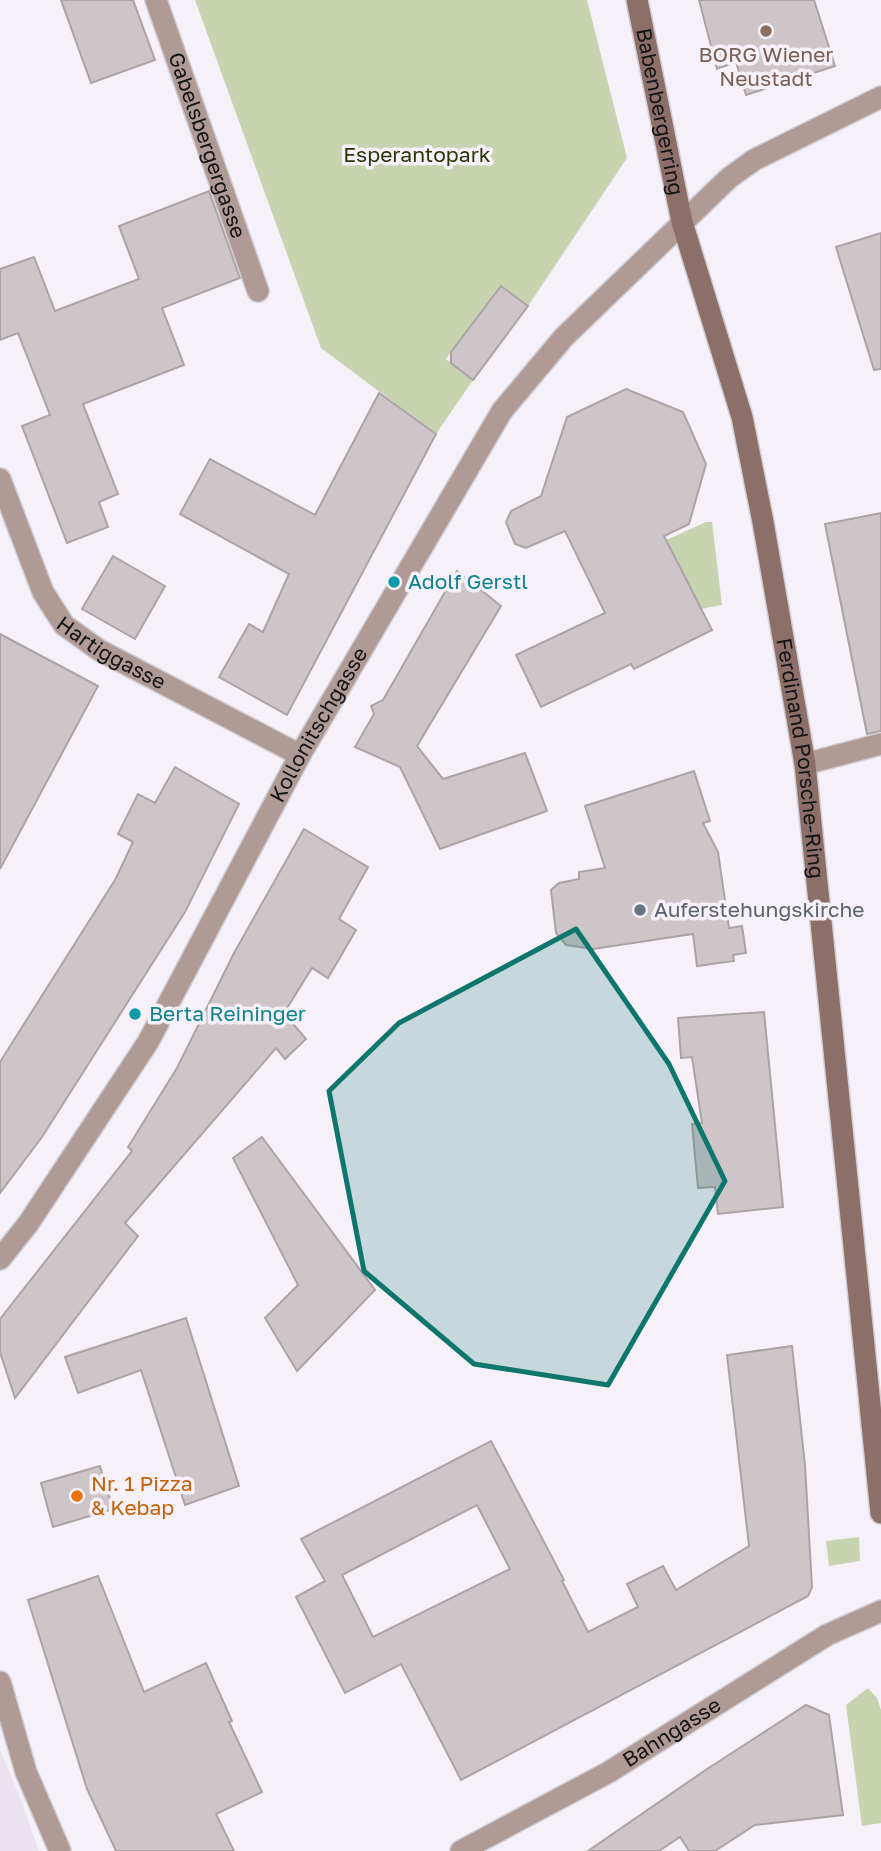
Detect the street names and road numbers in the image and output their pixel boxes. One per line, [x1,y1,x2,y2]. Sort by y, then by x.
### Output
street label: Babenbergerring [631,26,690,197]
street label: Gabelsbergergasse [163,49,252,241]
street label: Hartiggasse [52,610,170,695]
street label: Ferdinand Porsche-Ring [771,636,831,880]
street label: Kollonitschgasse [263,642,372,806]
street label: Bahngasse [617,1691,725,1772]

